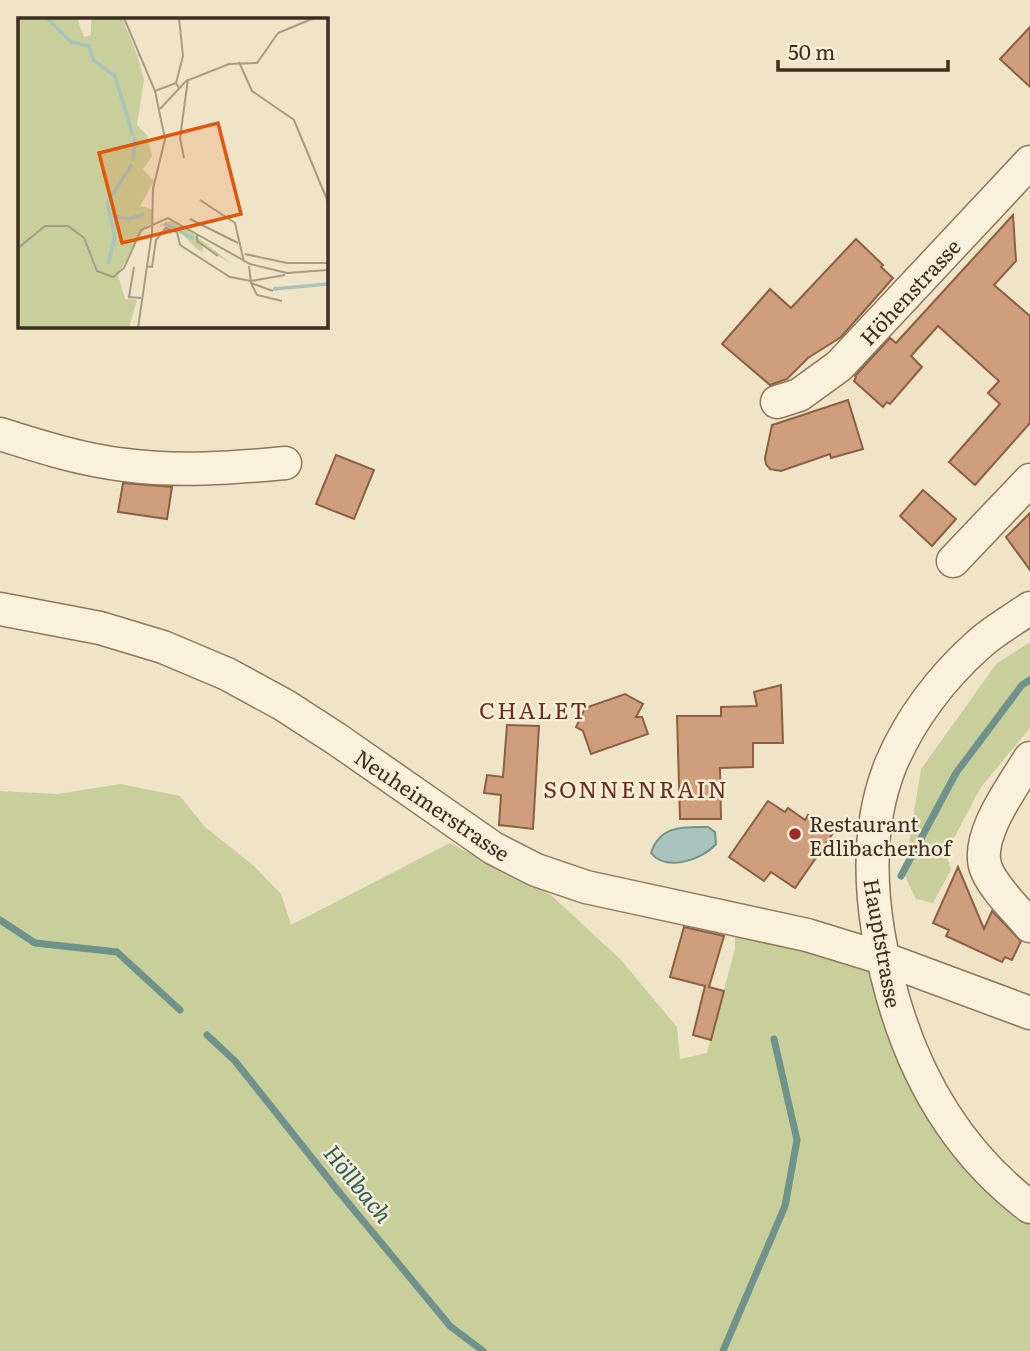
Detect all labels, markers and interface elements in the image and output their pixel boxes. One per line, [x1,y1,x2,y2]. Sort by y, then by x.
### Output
inset map [18,18,327,327]
scale bar [778,28,948,72]
text: 50 m [788,35,835,66]
street label: Höhenstrasse [851,231,967,351]
district label: CHALET [479,692,589,726]
street label: Neuheimerstrasse [349,740,517,868]
district label: SONNENRAIN [543,771,729,805]
place label: Restaurant Edlibacherhof [809,807,953,862]
marker: Restaurant Edlibacherhof [787,826,803,842]
street label: Hauptstrasse [857,876,911,1010]
water label: Höllbach [317,1136,402,1230]

